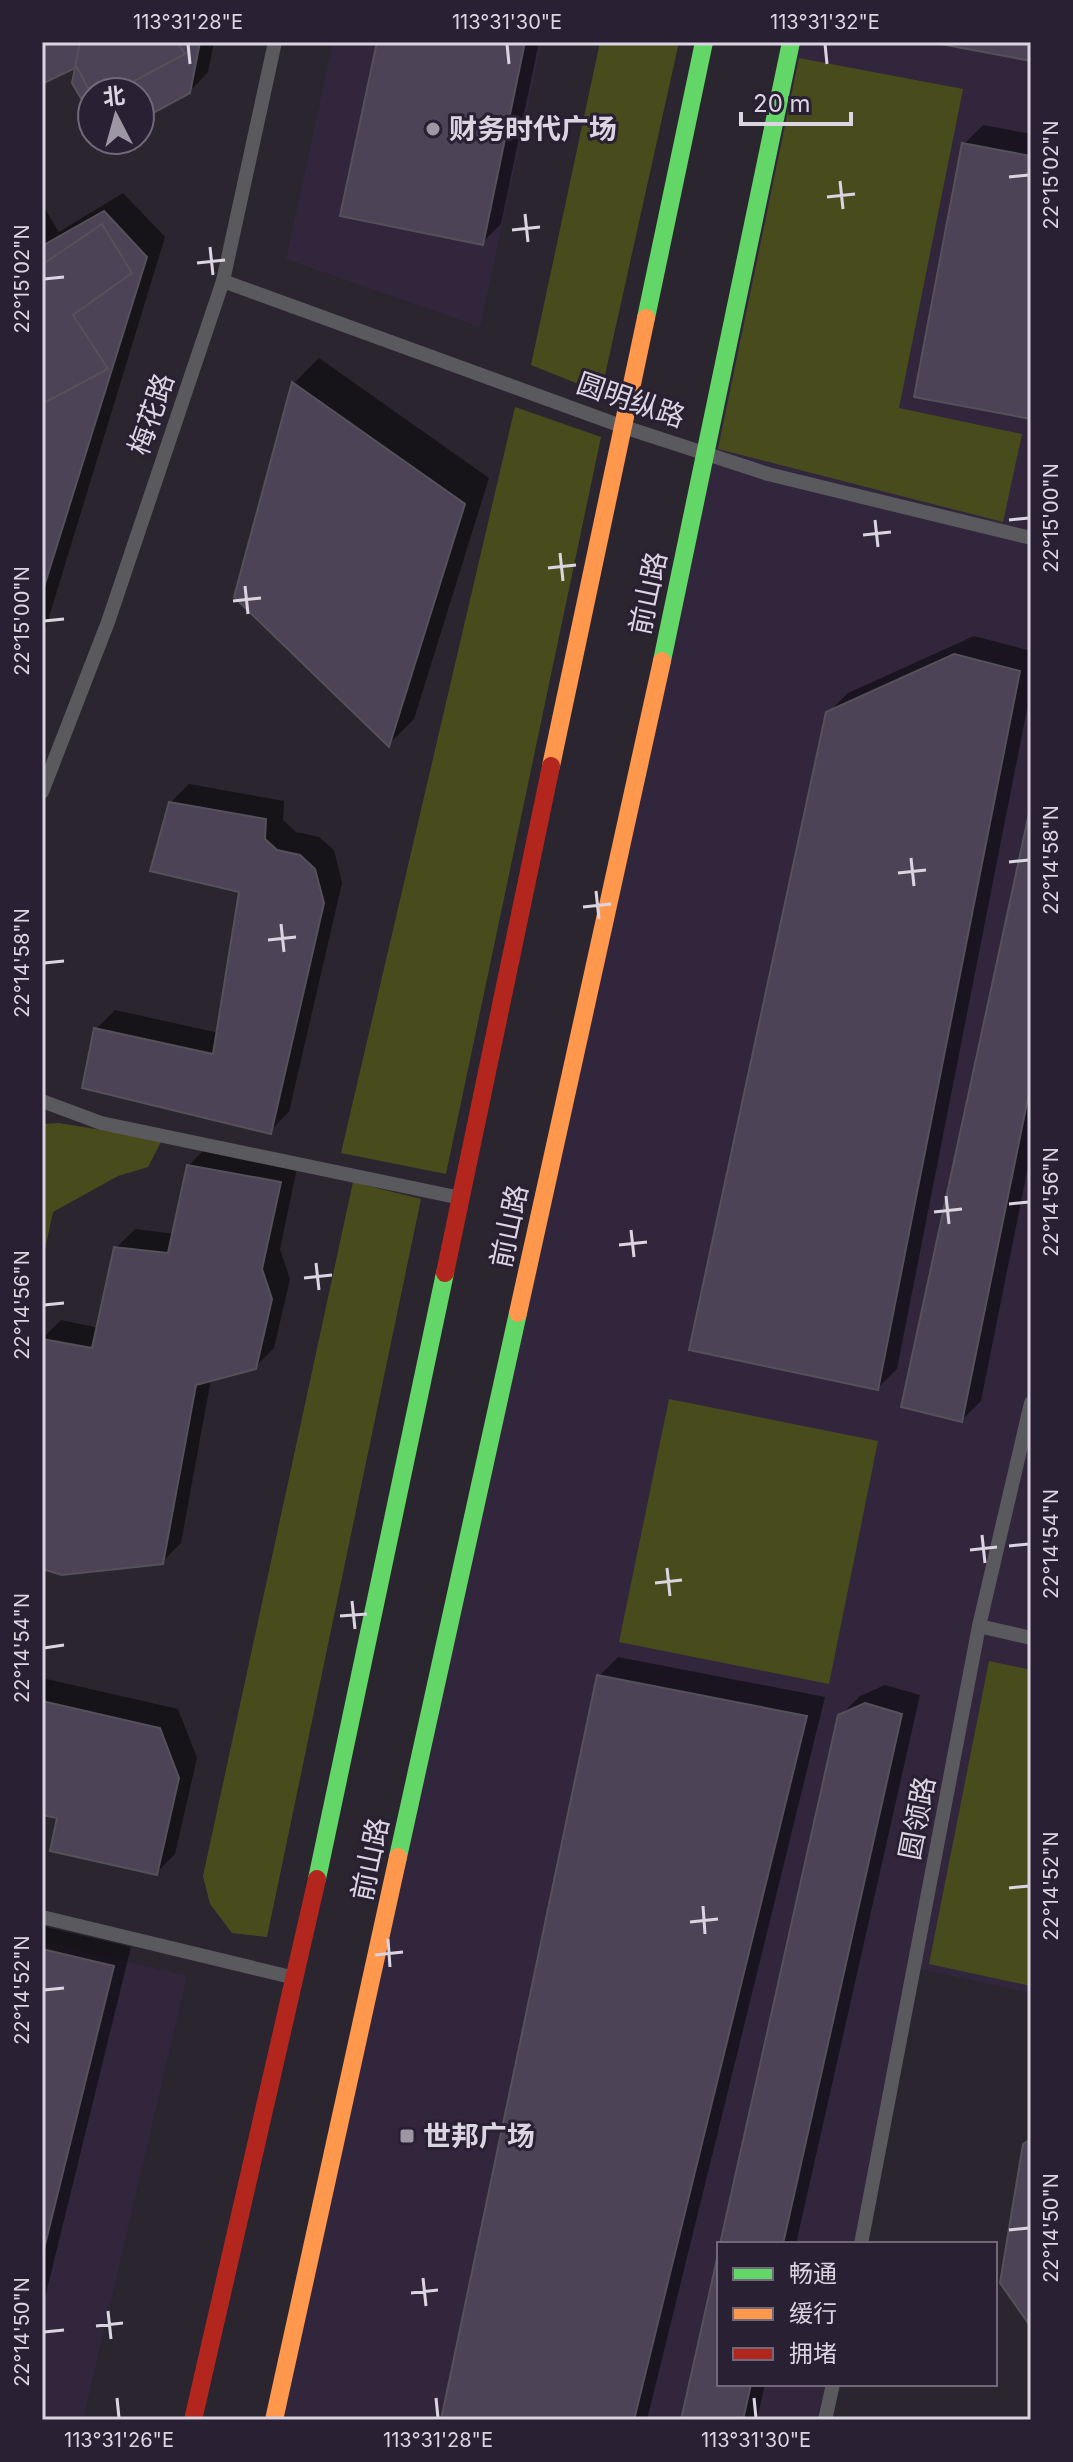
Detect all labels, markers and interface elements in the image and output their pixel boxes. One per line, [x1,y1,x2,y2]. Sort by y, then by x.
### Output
text: 113°31'28"E [133,10,243,34]
text: 113°31'30"E [452,10,562,34]
text: 113°31'32"E [770,10,880,34]
north arrow [76,76,156,156]
scale bar [741,76,851,126]
text: 北 [102,82,126,110]
text: 20 m [753,89,811,118]
place label: 财务时代广场 [449,112,617,146]
marker: 财务时代广场 [424,120,442,138]
text: 22°15'02"N [1039,121,1063,230]
text: 22°15'02"N [10,225,34,334]
street label: 圆明纵路 [573,366,689,434]
street label: 梅花路 [121,369,181,459]
text: 22°15'00"N [1039,463,1063,573]
street label: 前山路 [623,548,673,638]
text: 22°15'00"N [10,566,34,676]
text: 22°14'58"N [1039,805,1063,915]
text: 22°14'58"N [10,908,34,1018]
text: 22°14'56"N [1039,1147,1063,1257]
street label: 前山路 [484,1181,534,1271]
text: 22°14'56"N [10,1250,34,1360]
text: 22°14'54"N [1039,1489,1063,1599]
text: 22°14'54"N [10,1593,34,1703]
street label: 圆领路 [892,1774,942,1862]
street label: 前山路 [345,1814,395,1904]
text: 22°14'52"N [1039,1831,1063,1941]
text: 22°14'52"N [10,1935,34,2045]
place label: 世邦广场 [423,2119,535,2153]
marker: 世邦广场 [398,2127,416,2145]
text: 22°14'50"N [1039,2173,1063,2283]
legend [717,2242,997,2386]
text: 畅通 [789,2259,837,2288]
text: 22°14'50"N [10,2277,34,2387]
text: 缓行 [789,2299,837,2328]
text: 拥堵 [789,2339,837,2368]
text: 113°31'26"E [64,2428,174,2452]
text: 113°31'28"E [383,2428,493,2452]
text: 113°31'30"E [701,2428,811,2452]

